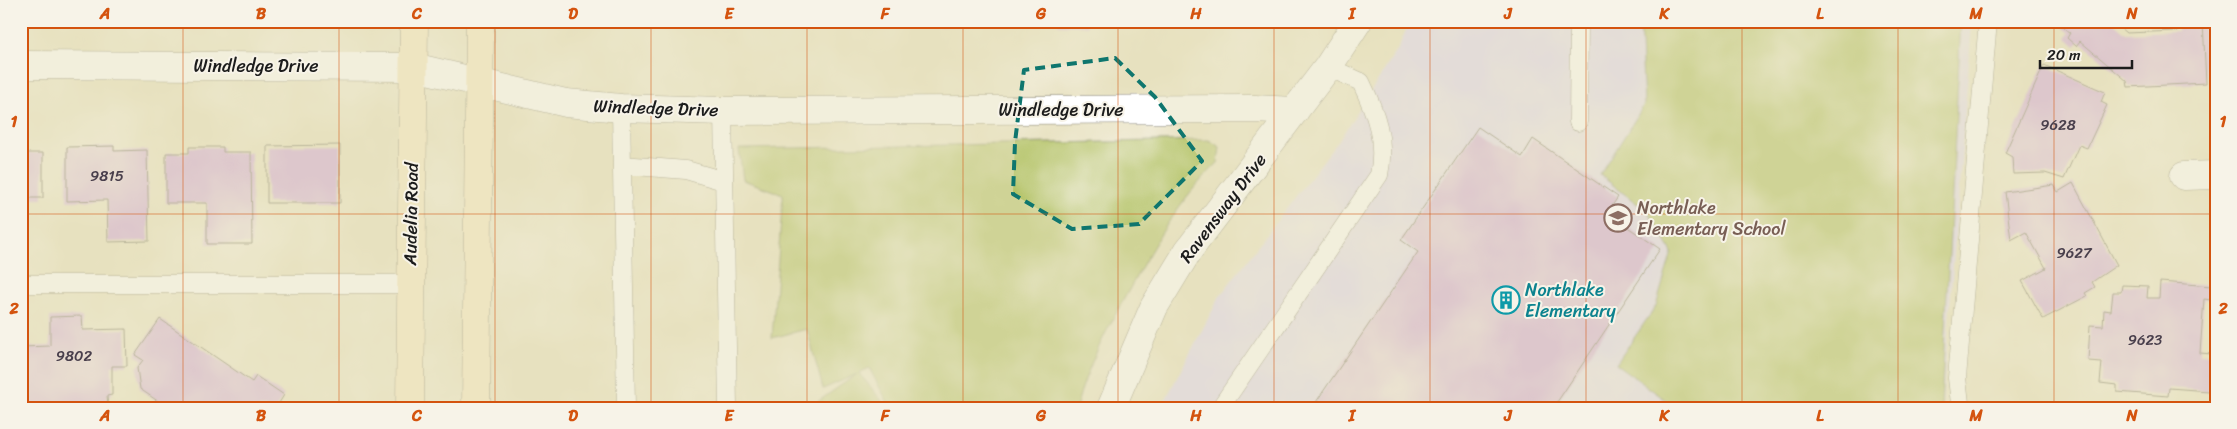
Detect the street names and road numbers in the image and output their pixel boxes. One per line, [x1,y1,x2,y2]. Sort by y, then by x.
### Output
street label: Windledge Drive [193,50,319,82]
street label: Windledge Drive [593,90,719,126]
street label: Windledge Drive [998,94,1124,126]
street label: Ravensway Drive [1171,146,1275,270]
street label: Audelia Road [394,161,428,267]

